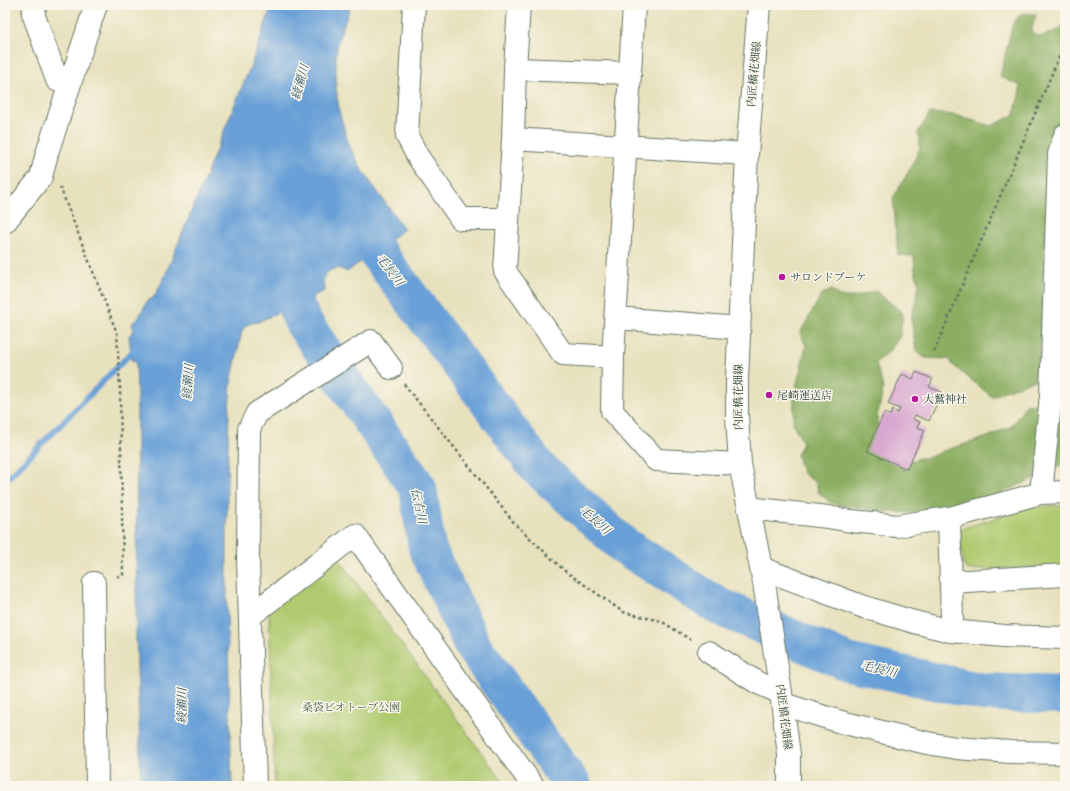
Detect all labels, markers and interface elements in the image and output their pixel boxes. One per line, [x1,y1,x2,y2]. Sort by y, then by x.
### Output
street label: 内匠橋花畑線 [745,41,763,107]
water label: 綾瀬川 [288,61,312,101]
water label: 毛長川 [374,251,408,290]
place label: サロンドブーケ [790,271,866,284]
marker: サロンドブーケ [777,272,787,282]
water label: 綾瀬川 [180,362,196,400]
street label: 内匠橋花畑線 [732,364,745,430]
place label: 尾崎運送店 [777,389,832,402]
marker: 尾崎運送店 [764,390,774,400]
place label: 大鷲神社 [923,393,967,406]
marker: 大鷲神社 [910,394,920,404]
water label: 伝右川 [408,487,430,527]
water label: 毛長川 [577,503,615,539]
water label: 毛長川 [860,658,900,680]
street label: 内匠橋花畑線 [774,683,794,751]
water label: 綾瀬川 [175,686,189,724]
park label: 桑袋ビオトープ公園 [302,701,400,714]

